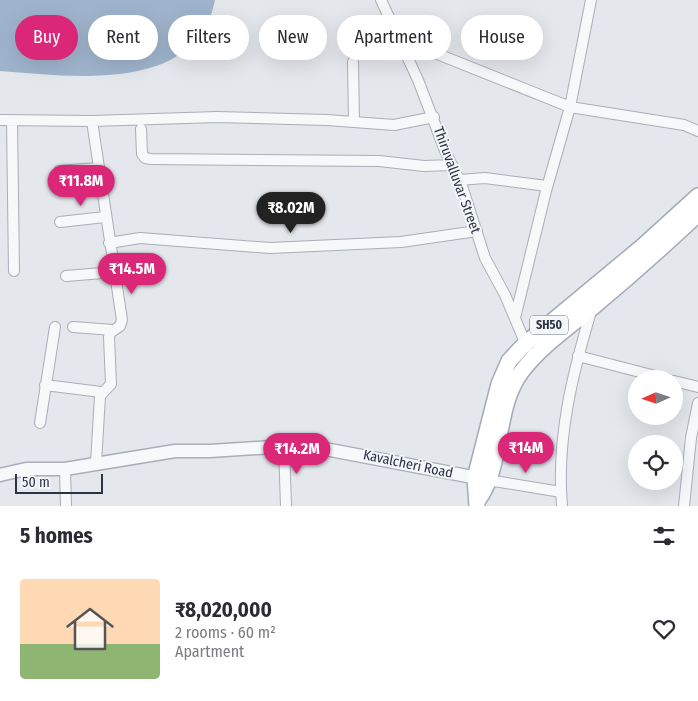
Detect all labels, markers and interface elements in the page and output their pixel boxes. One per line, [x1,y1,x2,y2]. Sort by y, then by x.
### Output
chip: Buy [15,15,78,60]
chip: Rent [88,15,158,60]
chip: Filters [168,15,249,60]
chip: New [259,15,327,60]
chip: Apartment [337,15,451,60]
chip: House [461,15,543,60]
street label: Thiruvalluvar Street [430,124,484,236]
pin: ₹11.8M [40,164,122,207]
text: ₹11.8M [59,171,103,190]
pin: ₹8.02M [250,192,332,234]
text: ₹8.02M [267,198,315,217]
pin: ₹14.5M [91,252,173,295]
text: ₹14.5M [109,259,155,278]
road number: SH50 [530,316,568,334]
north arrow [628,370,682,425]
map controls [628,370,683,490]
pin: ₹14.2M [256,432,338,475]
pin: ₹14M [496,432,556,474]
button: locate [628,435,683,490]
text: ₹14M [509,438,543,457]
text: ₹14.2M [274,439,320,458]
street label: Kavalcheri Road [362,446,454,482]
scale bar [15,471,102,494]
text: 50 m [22,474,50,491]
icon: filters [650,522,678,550]
text: 5 homes [20,523,93,549]
text: ₹8,020,000 [175,597,272,623]
icon: home [60,599,120,659]
icon: heart [650,615,678,643]
text: 2 rooms · 60 m² [175,623,276,642]
text: Apartment [175,642,244,661]

